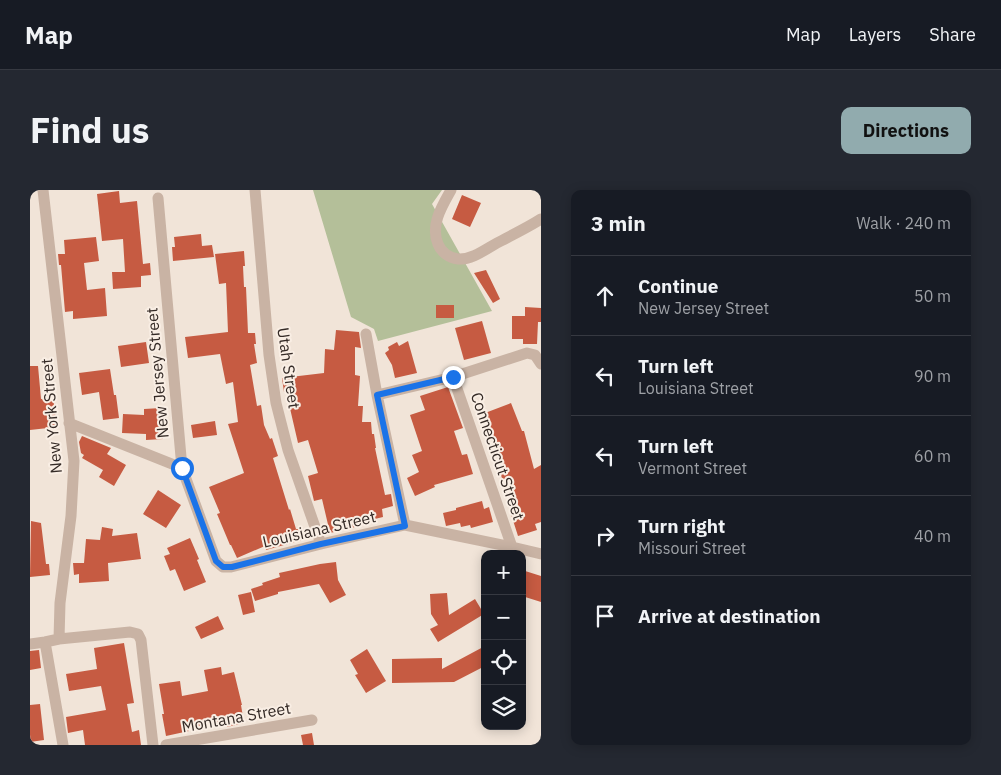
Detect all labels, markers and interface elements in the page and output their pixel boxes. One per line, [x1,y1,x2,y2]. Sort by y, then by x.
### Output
text: Map [25,19,73,51]
text: Map [786,23,821,46]
text: Layers [849,23,901,46]
text: Share [929,23,976,46]
text: Find us [30,107,149,153]
button: Directions [841,107,971,154]
text: 3 min [591,209,646,237]
text: Walk · 240 m [856,213,951,233]
text: Continue [638,274,718,298]
icon: ahead [591,282,619,310]
text: 50 m [914,286,951,306]
text: New Jersey Street [638,298,769,318]
street label: New Jersey Street [141,307,173,439]
street label: Utah Street [273,326,305,410]
text: Turn left [638,354,714,378]
street label: New York Street [36,357,66,475]
icon: left [591,362,619,390]
route end [442,366,465,389]
text: 90 m [914,366,951,386]
text: Louisiana Street [638,378,754,398]
street label: Connecticut Street [467,389,529,523]
text: Turn left [638,434,714,458]
icon: left [591,442,619,470]
text: 60 m [914,446,951,466]
route start [171,457,194,480]
text: Vermont Street [638,458,747,478]
street label: Louisiana Street [260,506,378,552]
text: Turn right [638,514,725,538]
icon: right [591,522,619,550]
text: 40 m [914,526,951,546]
text: Missouri Street [638,538,746,558]
map controls [481,550,526,730]
button: + [481,550,526,595]
button: − [481,595,526,640]
icon: arrive [591,602,619,630]
text: Arrive at destination [638,604,821,628]
button: locate [481,640,526,685]
button: layers [481,685,526,730]
street label: Montana Street [180,698,292,736]

